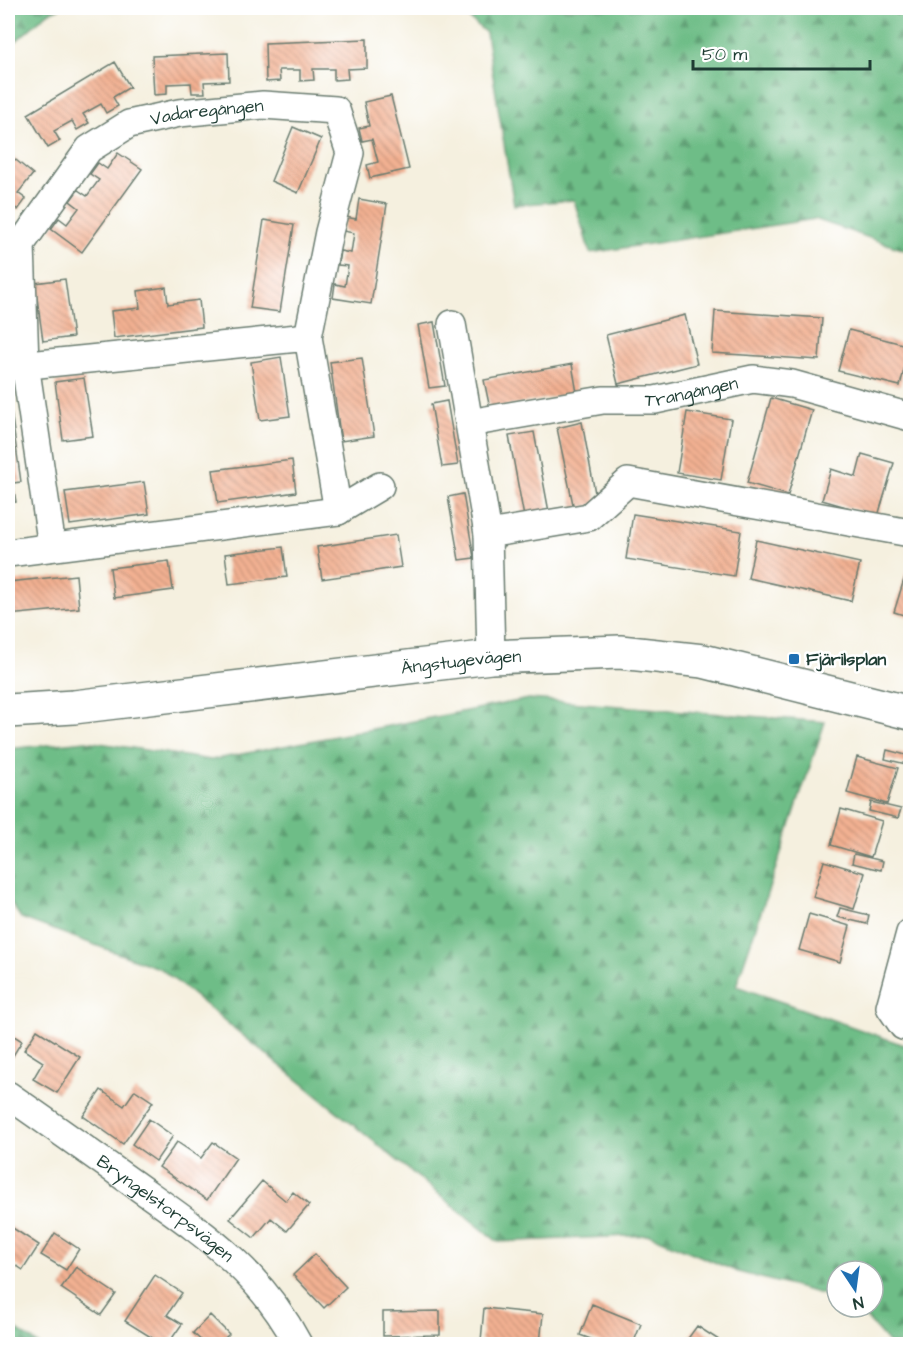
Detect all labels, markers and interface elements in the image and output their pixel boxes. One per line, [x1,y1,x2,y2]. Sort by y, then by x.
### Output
scale bar [693,33,870,71]
text: 50 m [702,42,747,67]
street label: Vadaregången [148,93,265,132]
street label: Trangången [645,371,740,413]
street label: Ängstugevägen [400,644,522,681]
place label: Fjärilsplan [806,647,886,672]
marker: Fjärilsplan [787,652,801,666]
street label: Bryngelstorpsvägen [91,1149,239,1268]
north arrow [825,1259,885,1319]
text: N [851,1291,866,1314]

